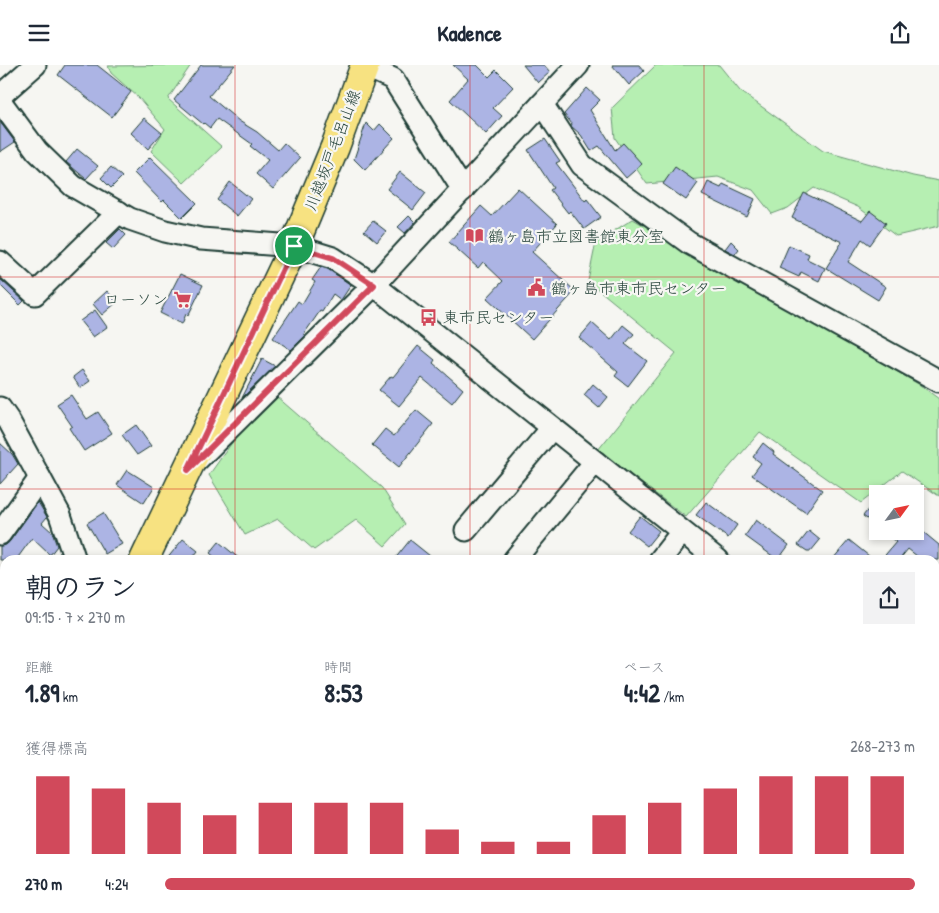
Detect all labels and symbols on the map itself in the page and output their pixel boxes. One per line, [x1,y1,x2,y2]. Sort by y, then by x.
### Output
street label: 川越坂戸毛呂山線 [299,86,365,214]
pin [273,225,315,267]
place label: 鶴ヶ島市立図書館東分室 [488,225,664,247]
library icon: 鶴ヶ島市立図書館東分室 [464,226,484,246]
place label: 鶴ヶ島市東市民センター [551,277,726,299]
public building icon: 鶴ヶ島市東市民センター [527,278,547,298]
place label: ローソン [104,288,168,310]
supermarket icon: ローソン [172,289,192,309]
place label: 東市民センター [443,306,554,328]
bus stop icon: 東市民センター [419,307,439,327]
north arrow [869,485,924,540]

